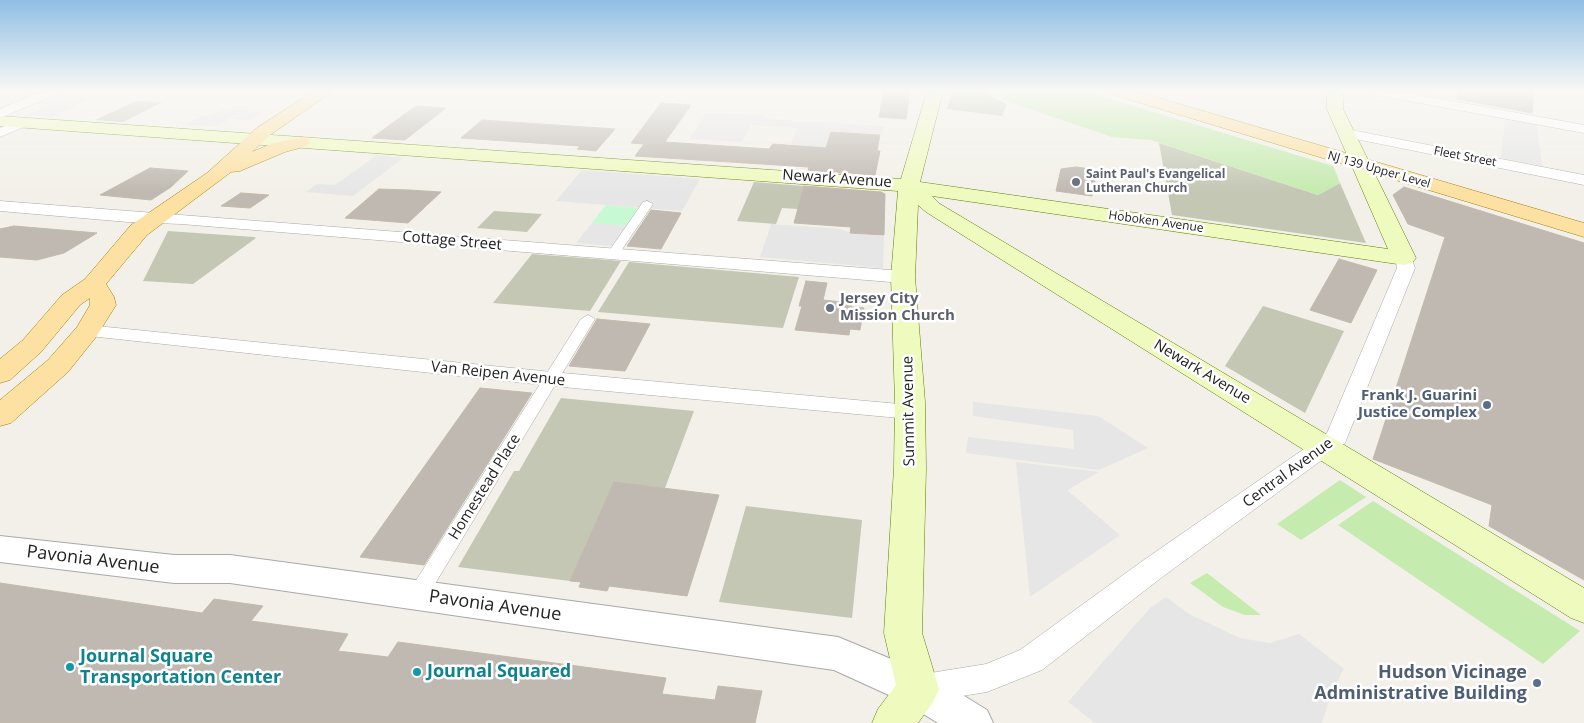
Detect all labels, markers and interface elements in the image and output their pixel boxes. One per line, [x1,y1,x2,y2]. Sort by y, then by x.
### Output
street label: Fleet Street [1432,144,1498,170]
street label: NJ 139 Upper Level [1326,148,1432,192]
street label: Newark Avenue [782,166,892,192]
place label: Saint Paul's Evangelical Lutheran Church [1086,168,1225,196]
marker: Saint Paul's Evangelical Lutheran Church [1070,176,1082,188]
street label: Hoboken Avenue [1108,208,1204,236]
street label: Cottage Street [401,228,503,254]
place label: Jersey City Mission Church [840,290,955,325]
marker: Jersey City Mission Church [824,302,836,314]
street label: Newark Avenue [1150,336,1254,408]
street label: Summit Avenue [899,356,919,466]
street label: Van Reipen Avenue [430,358,566,390]
place label: Frank J. Guarini Justice Complex [1358,387,1477,422]
marker: Frank J. Guarini Justice Complex [1481,399,1493,411]
street label: Homestead Place [445,431,525,543]
street label: Central Avenue [1240,434,1336,512]
street label: Pavonia Avenue [25,541,161,579]
street label: Pavonia Avenue [427,586,563,626]
place label: Journal Square Transportation Center [80,646,281,689]
marker: Journal Square Transportation Center [64,661,76,673]
place label: Journal Squared [427,661,571,683]
place label: Hudson Vicinage Administrative Building [1314,662,1527,704]
marker: Journal Squared [411,666,423,678]
marker: Hudson Vicinage Administrative Building [1531,677,1543,689]

